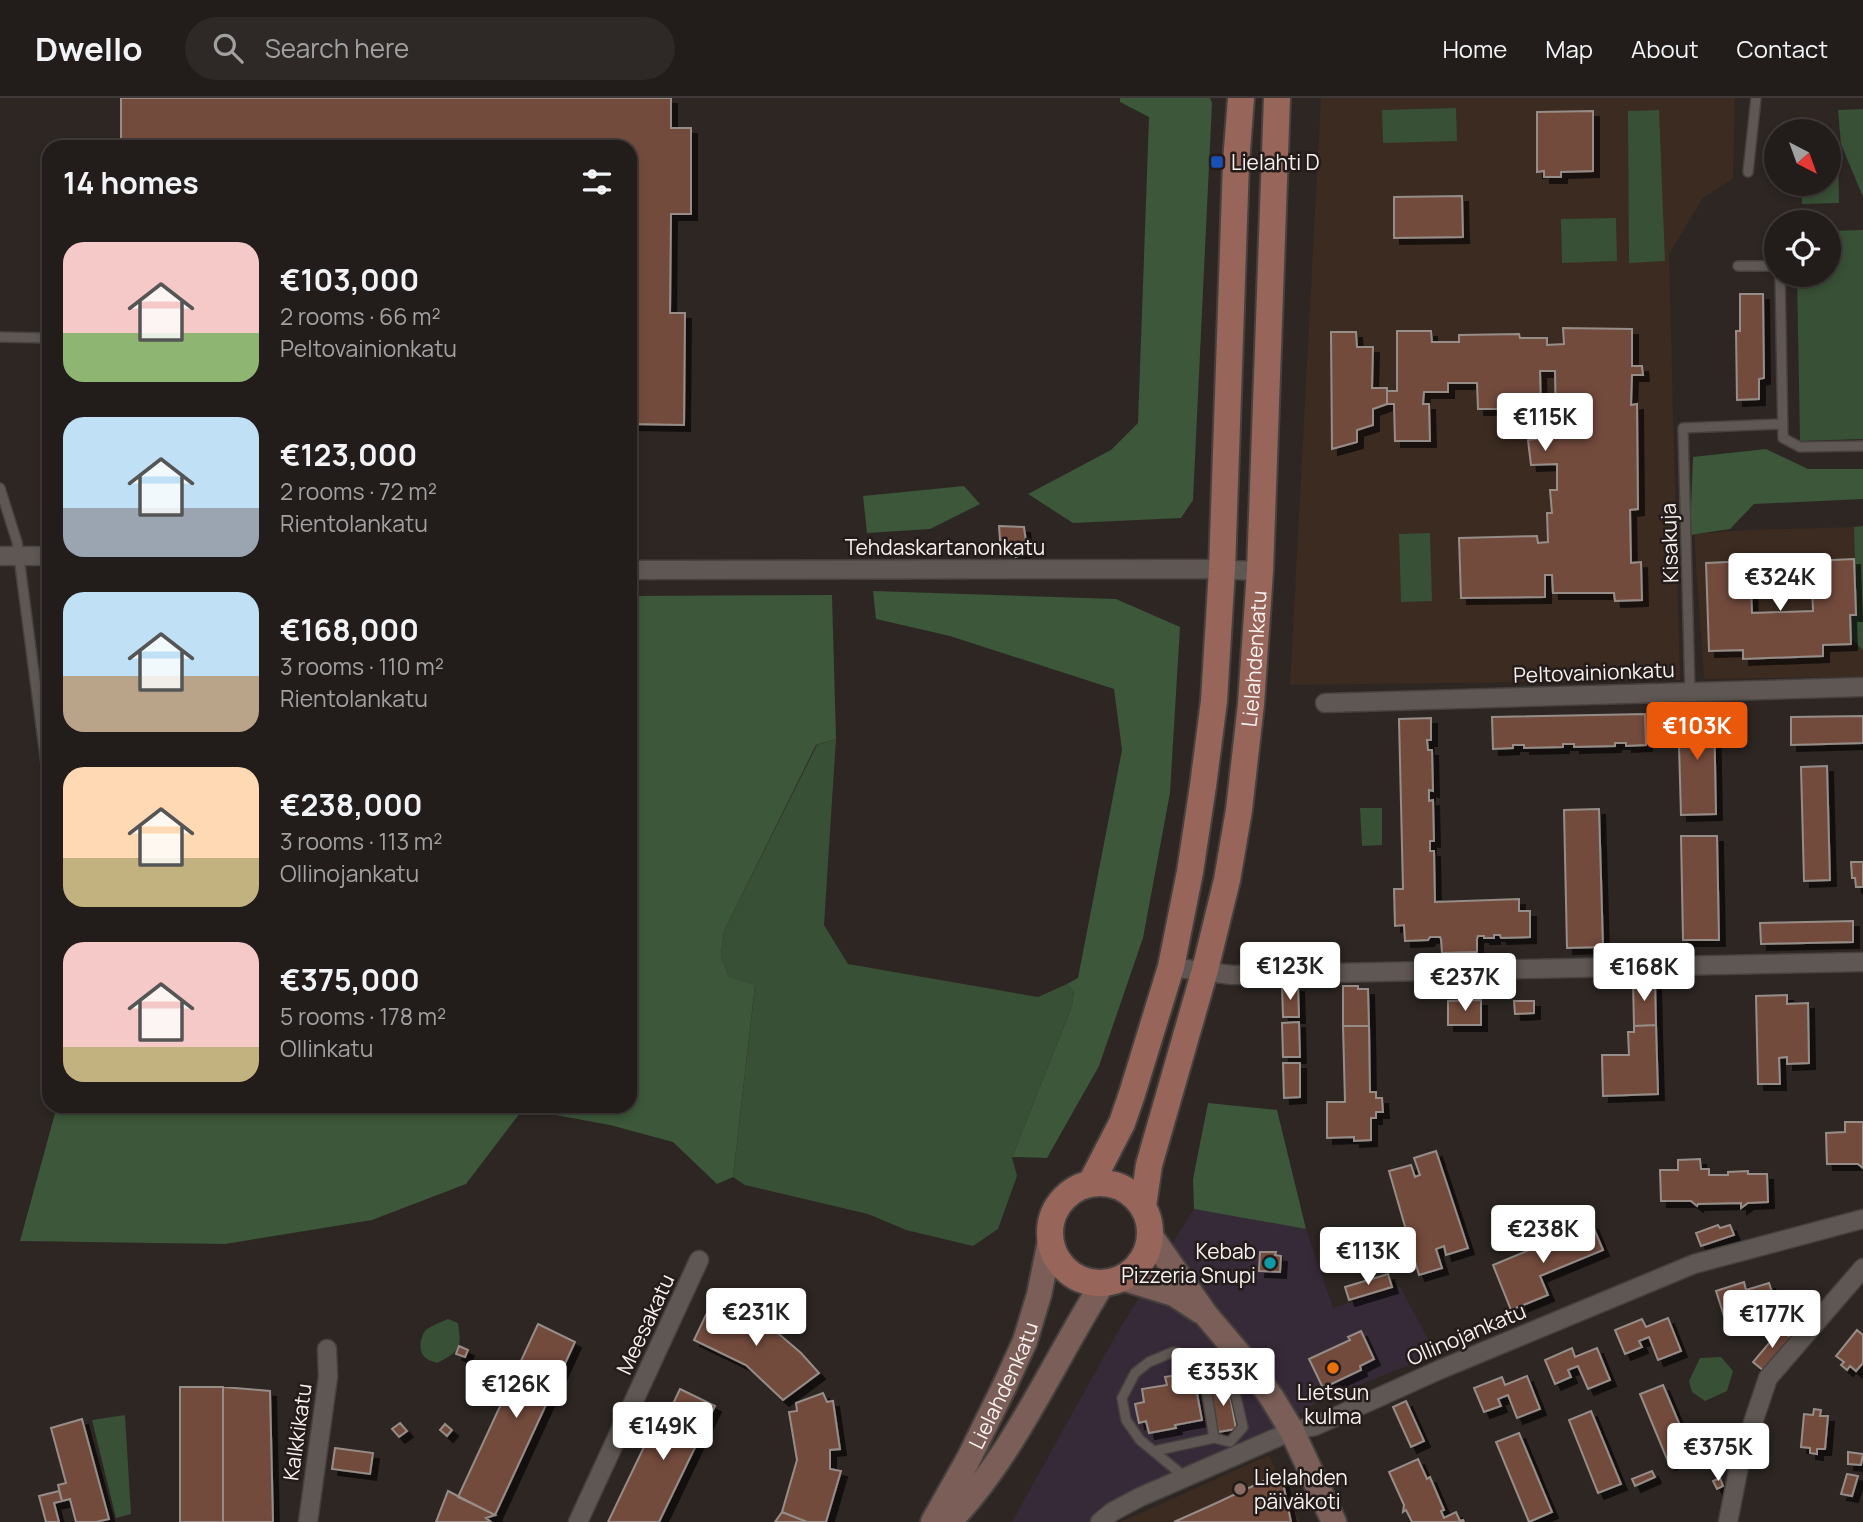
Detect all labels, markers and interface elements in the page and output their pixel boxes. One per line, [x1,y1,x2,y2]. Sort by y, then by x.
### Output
search box [185,17,675,80]
text: Dwello [35,26,143,71]
icon: search [209,29,247,67]
text: Search here [265,30,409,66]
text: Home [1442,32,1507,65]
text: Map [1545,32,1593,65]
text: About [1631,32,1699,65]
text: Contact [1737,32,1828,65]
north arrow [1764,119,1841,196]
map controls [1764,119,1841,287]
place label: Lielahti D [1231,148,1320,176]
marker: Lielahti D [1209,154,1225,170]
text: 14 homes [63,162,199,203]
icon: filters [578,163,616,201]
button: locate [1764,210,1841,287]
text: €103,000 [280,259,419,300]
icon: home [119,270,203,354]
text: 2 rooms · 66 m² [280,300,441,332]
text: Peltovainionkatu [280,332,457,364]
pin: €115K [1496,394,1594,453]
text: €115K [1513,400,1577,432]
text: €123,000 [280,434,417,475]
icon: home [119,445,203,529]
text: 2 rooms · 72 m² [280,475,437,507]
street label: Kisakuja [1654,503,1684,583]
text: Rientolankatu [280,507,428,539]
street label: Tehdaskartanonkatu [845,533,1045,561]
pin: €324K [1731,554,1829,613]
text: €324K [1744,560,1816,592]
street label: Lielahdenkatu [1234,590,1273,729]
text: €168,000 [280,609,419,650]
icon: home [119,620,203,704]
text: 3 rooms · 110 m² [280,650,444,682]
street label: Peltovainionkatu [1513,655,1675,689]
text: Rientolankatu [280,682,428,714]
pin: €103K [1648,702,1746,762]
text: €103K [1662,709,1732,741]
text: €238,000 [280,784,423,825]
icon: home [119,795,203,879]
text: 3 rooms · 113 m² [280,825,443,857]
text: Ollinojankatu [280,857,419,889]
pin: €123K [1241,942,1339,1002]
pin: €168K [1595,944,1693,1003]
text: €123K [1256,949,1324,981]
text: €168K [1609,950,1679,982]
pin: €237K [1416,954,1514,1013]
text: €375,000 [280,959,420,1000]
text: €237K [1430,960,1500,992]
icon: home [119,970,203,1054]
text: 5 rooms · 178 m² [280,1000,446,1032]
text: Ollinkatu [280,1032,373,1064]
pin: €238K [1494,1206,1592,1265]
text: €238K [1507,1212,1579,1244]
pin: €113K [1319,1228,1417,1287]
text: €113K [1336,1234,1400,1266]
place label: Kebab Pizzeria Snupi [1121,1237,1256,1289]
marker: Kebab Pizzeria Snupi [1262,1255,1278,1271]
street label: Meesakatu [610,1269,680,1379]
pin: €231K [707,1288,805,1348]
pin: €177K [1723,1290,1821,1350]
text: €231K [722,1295,790,1327]
street label: Ollinojankatu [1402,1296,1530,1372]
text: €177K [1739,1297,1805,1329]
street label: Lielahdenkatu [962,1318,1044,1453]
pin: €353K [1174,1348,1272,1408]
text: €353K [1188,1355,1258,1387]
pin: €126K [467,1360,565,1420]
marker: Lietsun kulma [1325,1360,1341,1376]
text: €126K [482,1367,550,1399]
place label: Lietsun kulma [1297,1378,1369,1430]
street label: Kalkkikatu [276,1382,318,1482]
pin: €149K [614,1402,712,1462]
text: €149K [629,1409,697,1441]
pin: €375K [1669,1424,1767,1483]
text: €375K [1683,1430,1753,1462]
place label: Lielahden päiväkoti [1254,1463,1348,1515]
marker: Lielahden päiväkoti [1232,1481,1248,1497]

